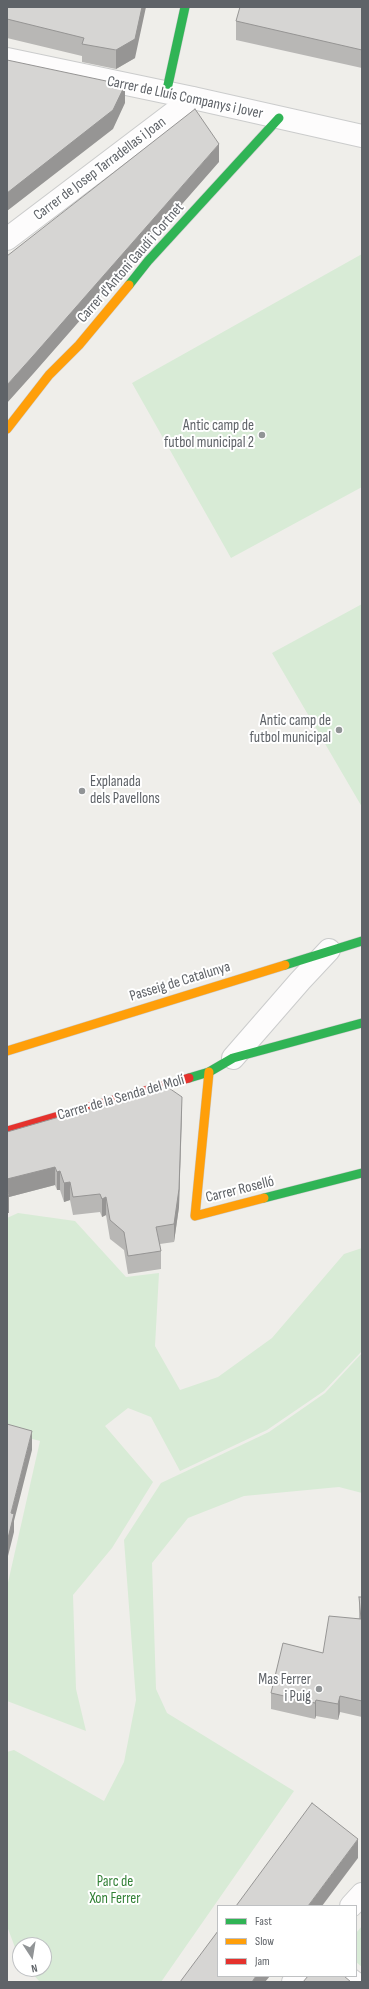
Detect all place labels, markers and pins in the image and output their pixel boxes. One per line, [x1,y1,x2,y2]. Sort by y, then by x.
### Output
place label: Antic camp de futbol municipal 2 [164,417,254,452]
marker: Antic camp de futbol municipal 2 [257,430,267,440]
place label: Antic camp de futbol municipal [250,712,331,747]
marker: Antic camp de futbol municipal [334,725,344,735]
place label: Explanada dels Pavellons [90,773,160,808]
marker: Explanada dels Pavellons [77,786,87,796]
place label: Mas Ferrer i Puig [258,1671,311,1706]
marker: Mas Ferrer i Puig [314,1684,324,1694]

